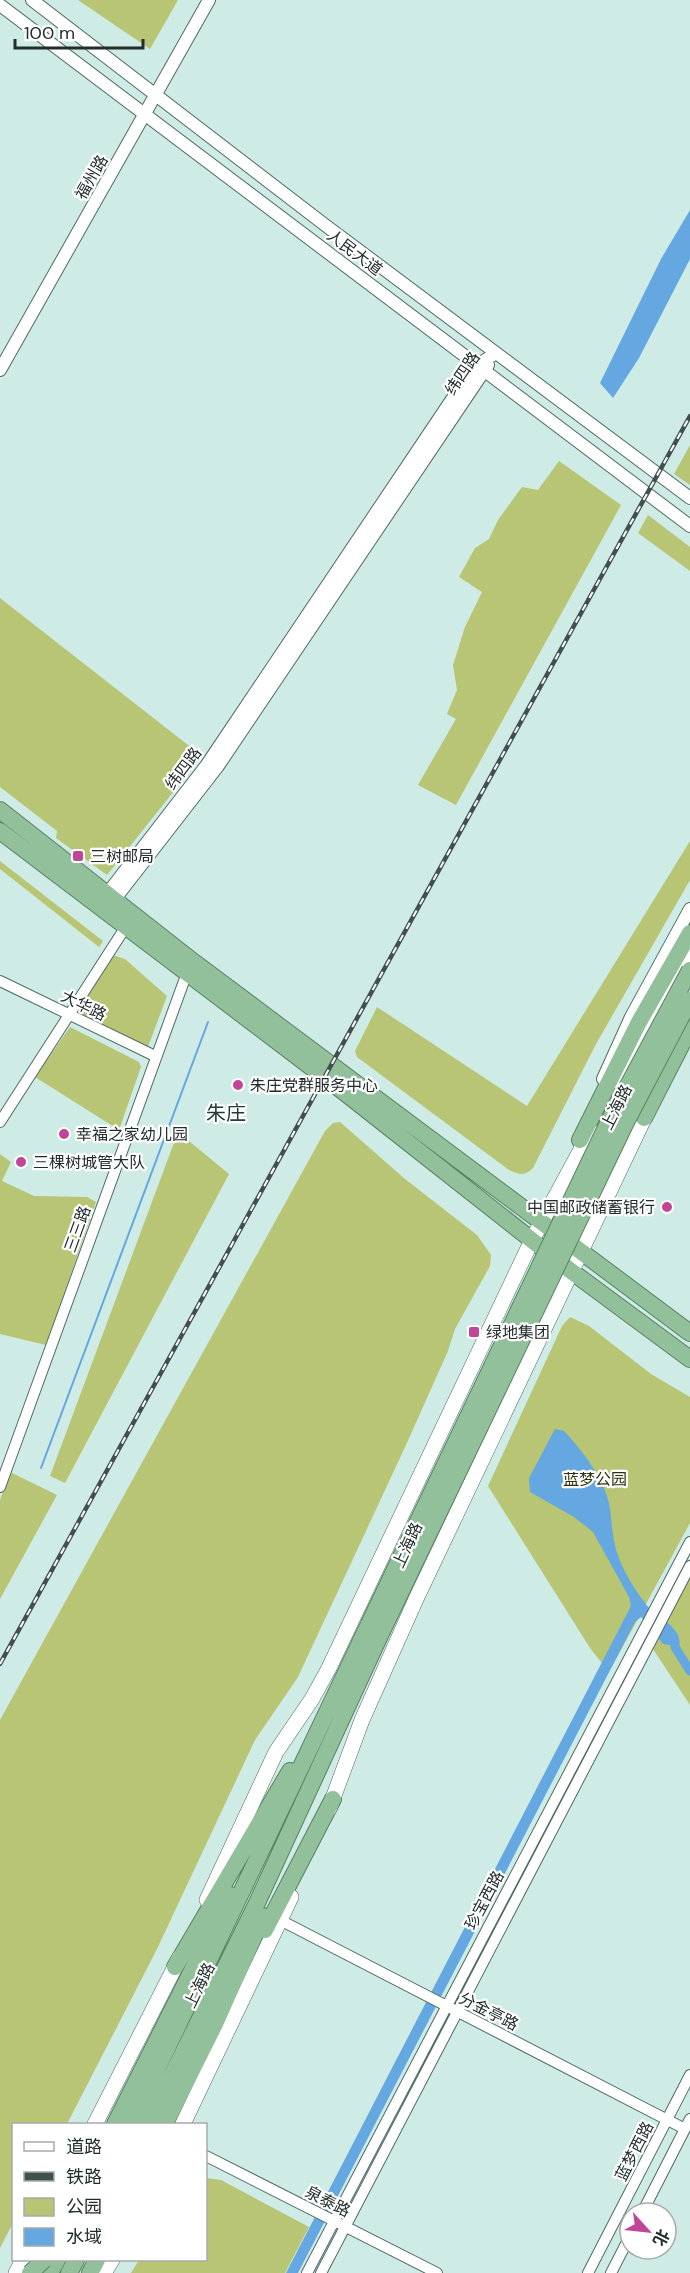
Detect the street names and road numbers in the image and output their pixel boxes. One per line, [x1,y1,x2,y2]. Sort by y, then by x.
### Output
street label: 福州路 [70,151,113,203]
street label: 人民大道 [323,225,387,280]
street label: 纬四路 [440,348,485,399]
street label: 纬四路 [161,743,206,794]
street label: 大华路 [58,985,110,1025]
street label: 上海路 [596,1081,637,1133]
street label: 三三路 [59,1203,96,1255]
street label: 上海路 [388,1519,427,1571]
street label: 珍宝西路 [460,1867,509,1933]
street label: 上海路 [179,1959,219,2011]
street label: 分金亭路 [455,1988,522,2035]
street label: 蓝梦西路 [611,2118,658,2185]
street label: 泉泰路 [302,2181,354,2222]

